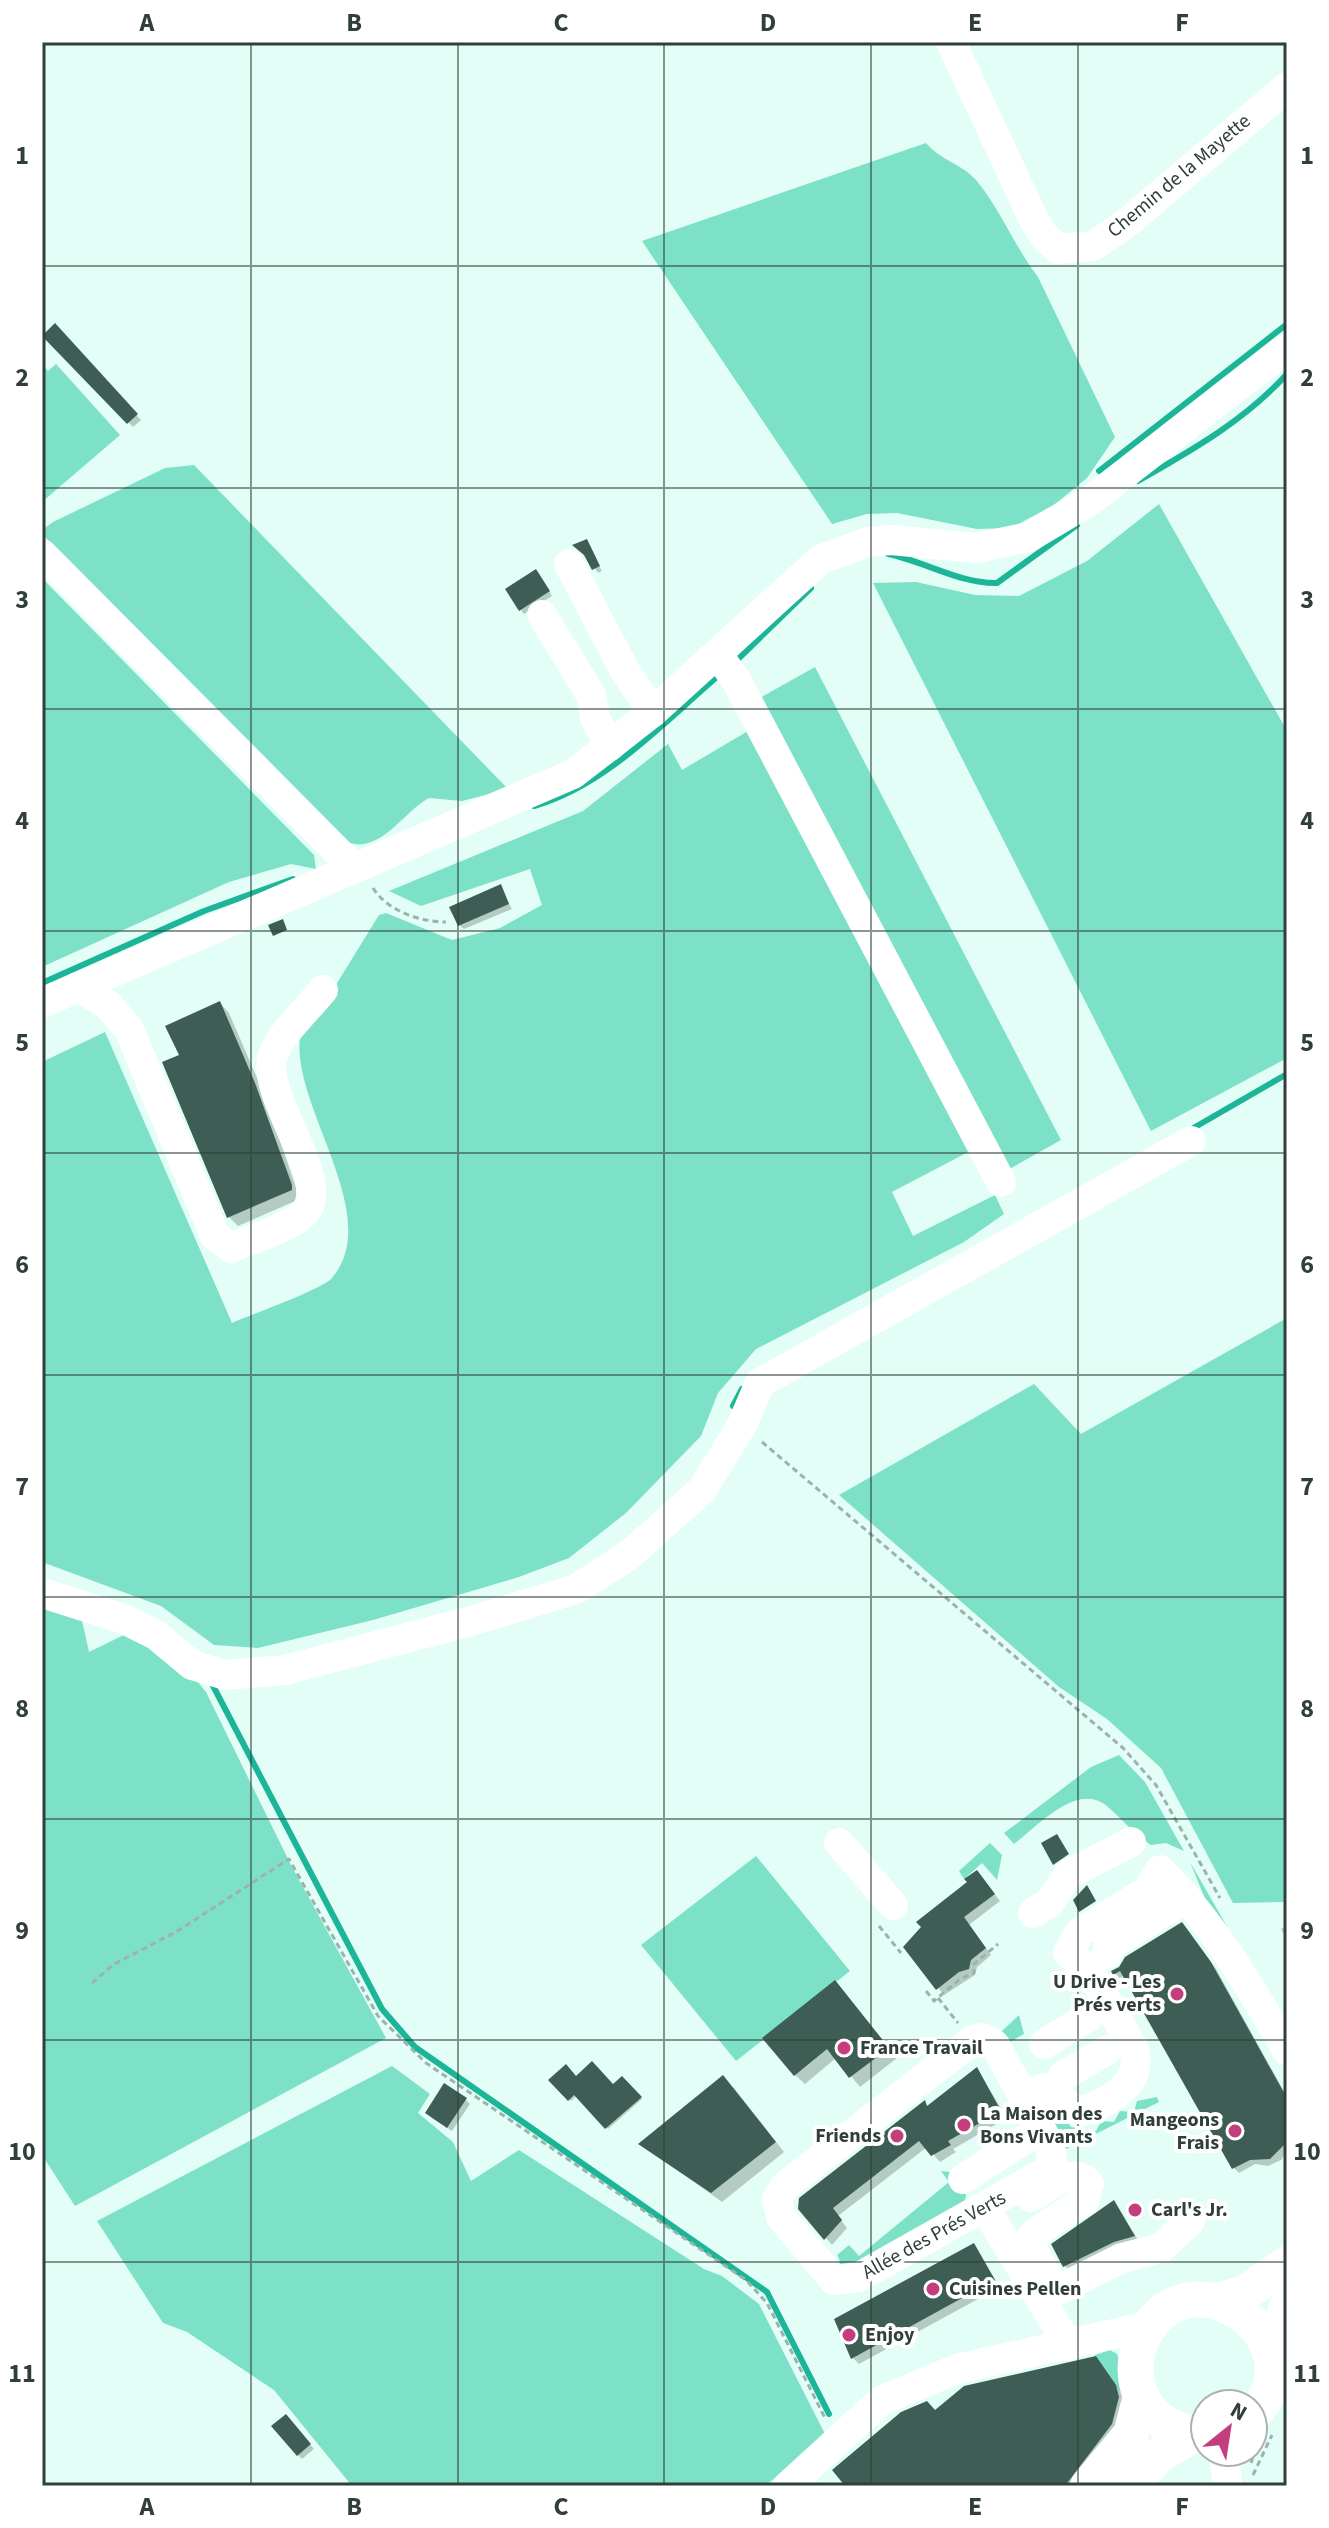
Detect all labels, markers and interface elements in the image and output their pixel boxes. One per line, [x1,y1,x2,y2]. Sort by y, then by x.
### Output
text: A [139,4,156,41]
text: B [346,4,362,41]
text: C [553,4,569,41]
text: D [760,4,776,41]
text: E [968,4,982,41]
text: F [1175,4,1189,41]
street label: Chemin de la Mayette [1101,108,1257,244]
text: 1 [15,137,29,174]
text: 1 [1300,137,1314,174]
text: 2 [15,359,29,396]
text: 2 [1300,359,1314,396]
text: 3 [15,581,29,618]
text: 3 [1300,581,1314,618]
text: 4 [15,802,29,839]
text: 4 [1300,802,1314,839]
text: 5 [15,1024,29,1061]
text: 5 [1300,1024,1314,1061]
text: 6 [15,1246,29,1283]
text: 6 [1300,1246,1314,1283]
text: 7 [15,1468,29,1505]
text: 7 [1300,1468,1314,1505]
text: 8 [15,1690,29,1727]
text: 8 [1300,1690,1314,1727]
text: 9 [15,1912,29,1949]
text: 9 [1300,1912,1314,1949]
place label: U Drive - Les Prés verts [1053,1968,1161,2019]
marker: U Drive - Les Prés verts [1168,1985,1186,2003]
place label: France Travail [860,2034,983,2062]
marker: France Travail [835,2039,853,2057]
place label: La Maison des Bons Vivants [980,2100,1102,2151]
place label: Mangeons Frais [1130,2106,1219,2157]
marker: La Maison des Bons Vivants [955,2116,973,2134]
place label: Friends [815,2122,881,2150]
marker: Mangeons Frais [1226,2122,1244,2140]
marker: Friends [888,2127,906,2145]
text: 10 [8,2133,36,2170]
text: 10 [1293,2133,1321,2170]
street label: Allée des Prés Verts [857,2184,1011,2286]
place label: Carl's Jr. [1151,2196,1228,2224]
marker: Carl's Jr. [1126,2201,1144,2219]
place label: Cuisines Pellen [949,2275,1081,2303]
marker: Cuisines Pellen [924,2280,942,2298]
place label: Enjoy [865,2321,915,2349]
marker: Enjoy [840,2326,858,2344]
text: 11 [8,2355,36,2392]
text: 11 [1293,2355,1321,2392]
north arrow [1189,2388,1269,2468]
text: N [1224,2394,1253,2429]
text: A [139,2488,156,2525]
text: B [346,2488,362,2525]
text: C [553,2488,569,2525]
text: D [760,2488,776,2525]
text: E [968,2488,982,2525]
text: F [1175,2488,1189,2525]

